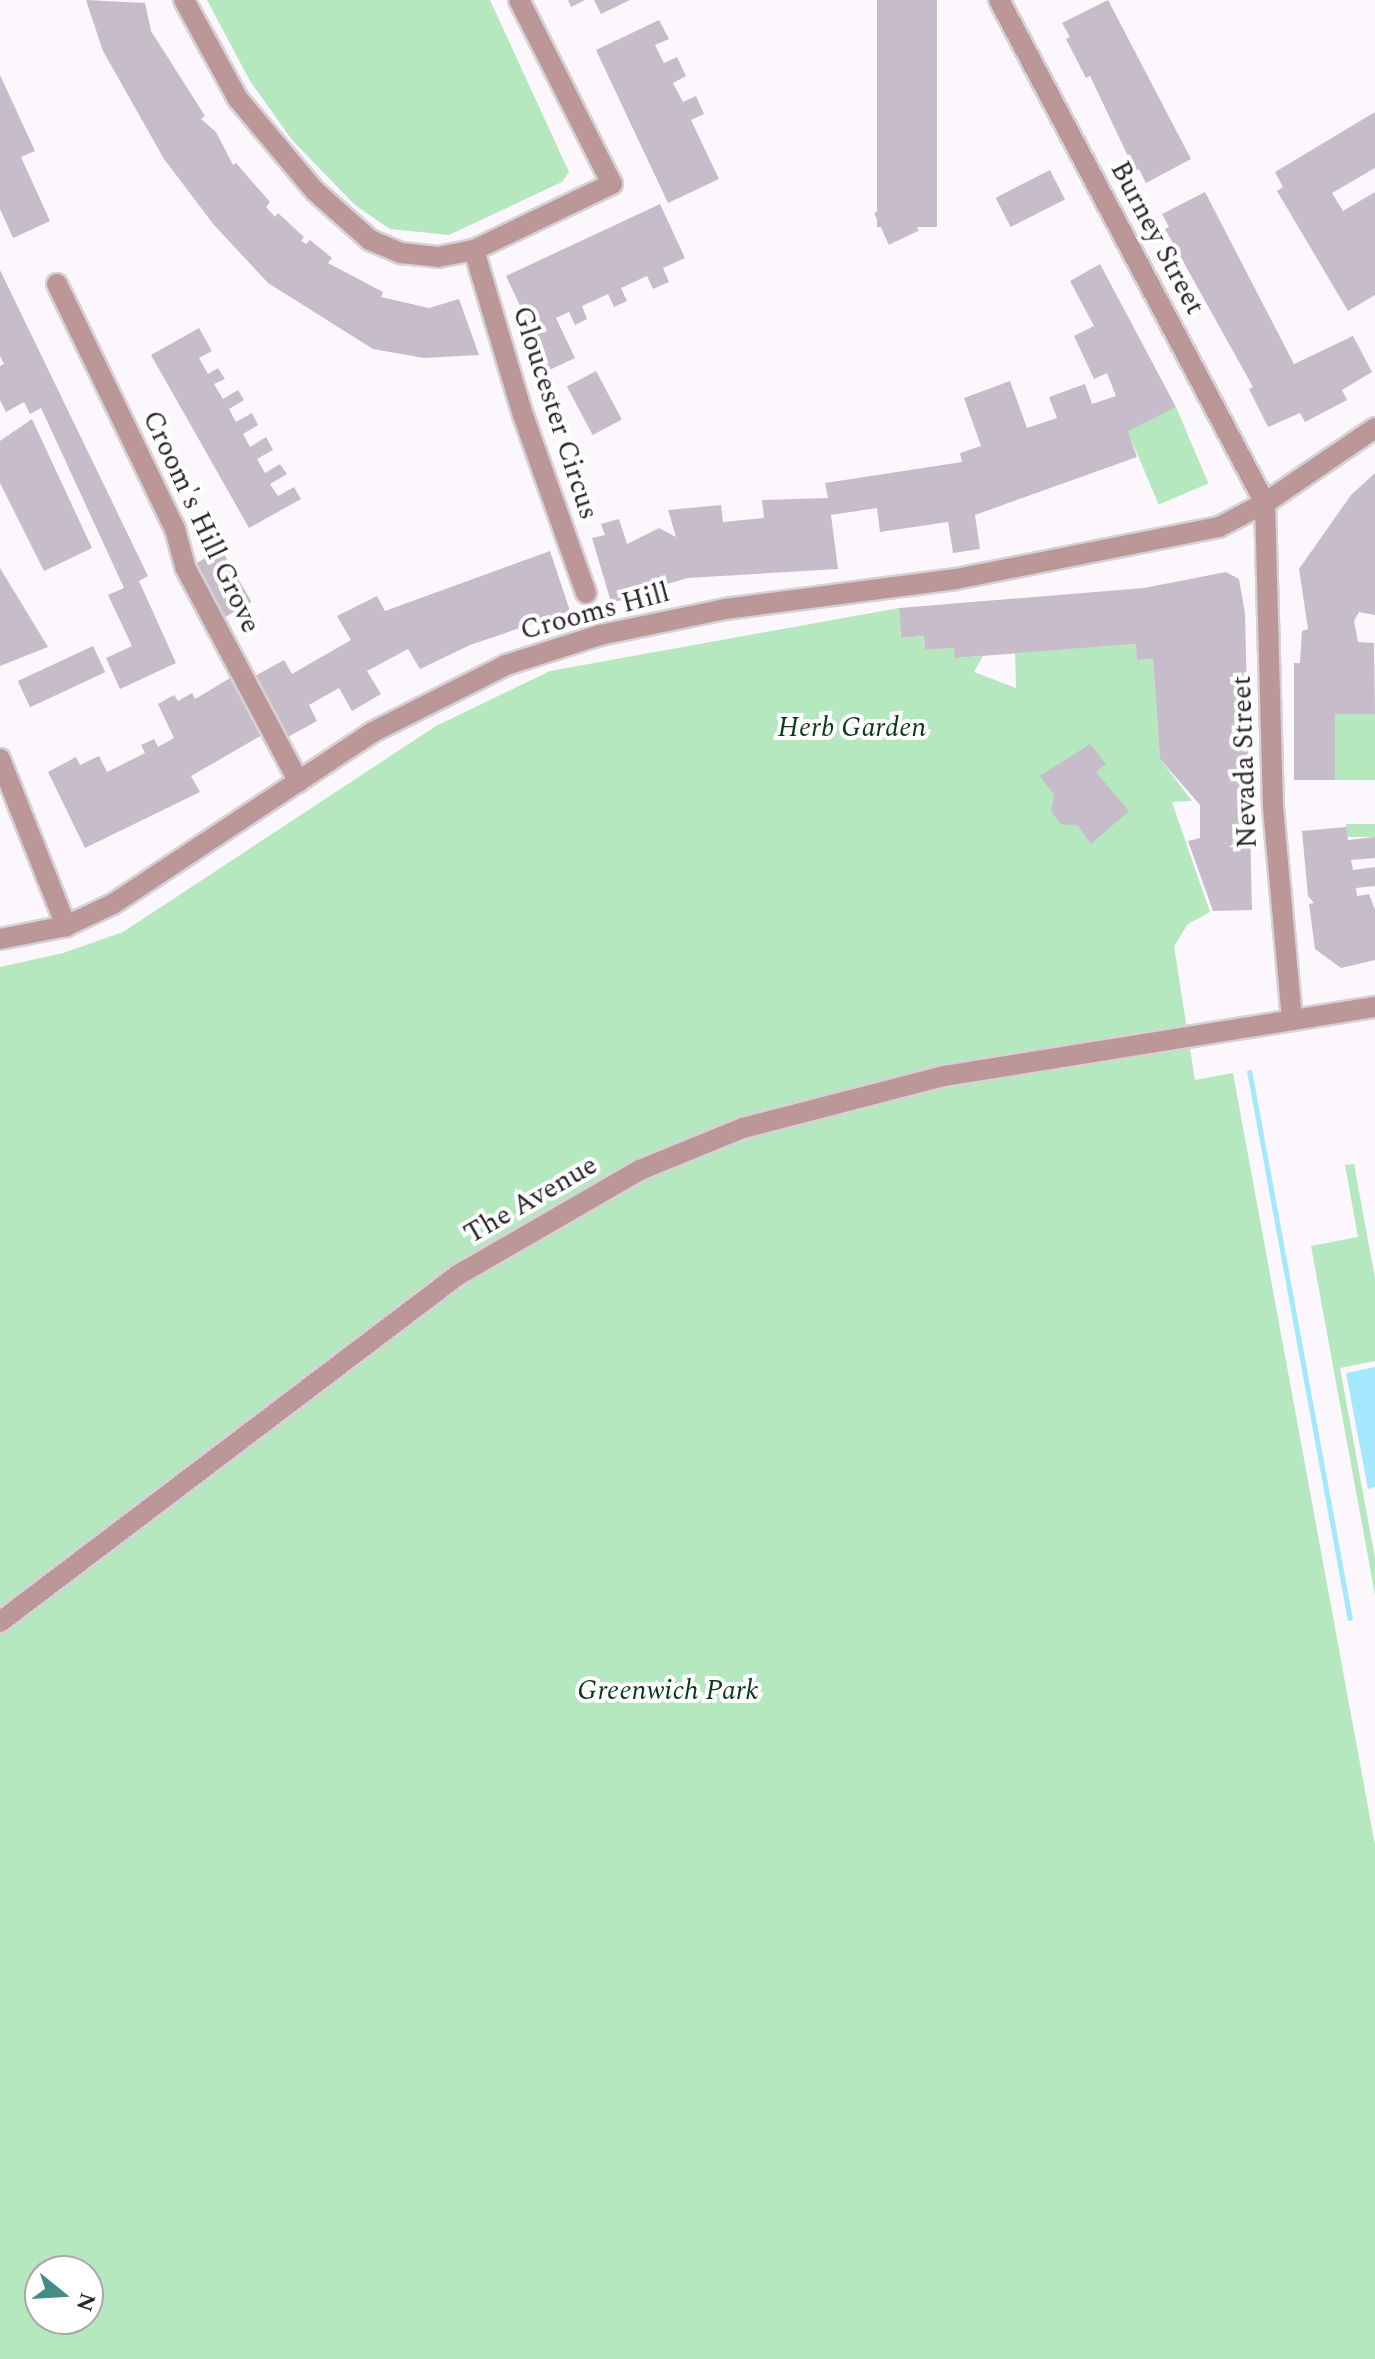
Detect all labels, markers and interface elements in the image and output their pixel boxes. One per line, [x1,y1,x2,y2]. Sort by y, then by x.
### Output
street label: Burney Street [1102,156,1212,320]
street label: Gloucester Circus [505,302,605,524]
street label: Croom's Hill Grove [135,405,267,639]
street label: Crooms Hill [517,576,673,648]
street label: Nevada Street [1225,675,1265,849]
park label: Herb Garden [778,711,926,745]
street label: The Avenue [458,1148,604,1252]
park label: Greenwich Park [577,1674,759,1708]
north arrow [24,2255,104,2335]
text: N [67,2288,104,2316]

